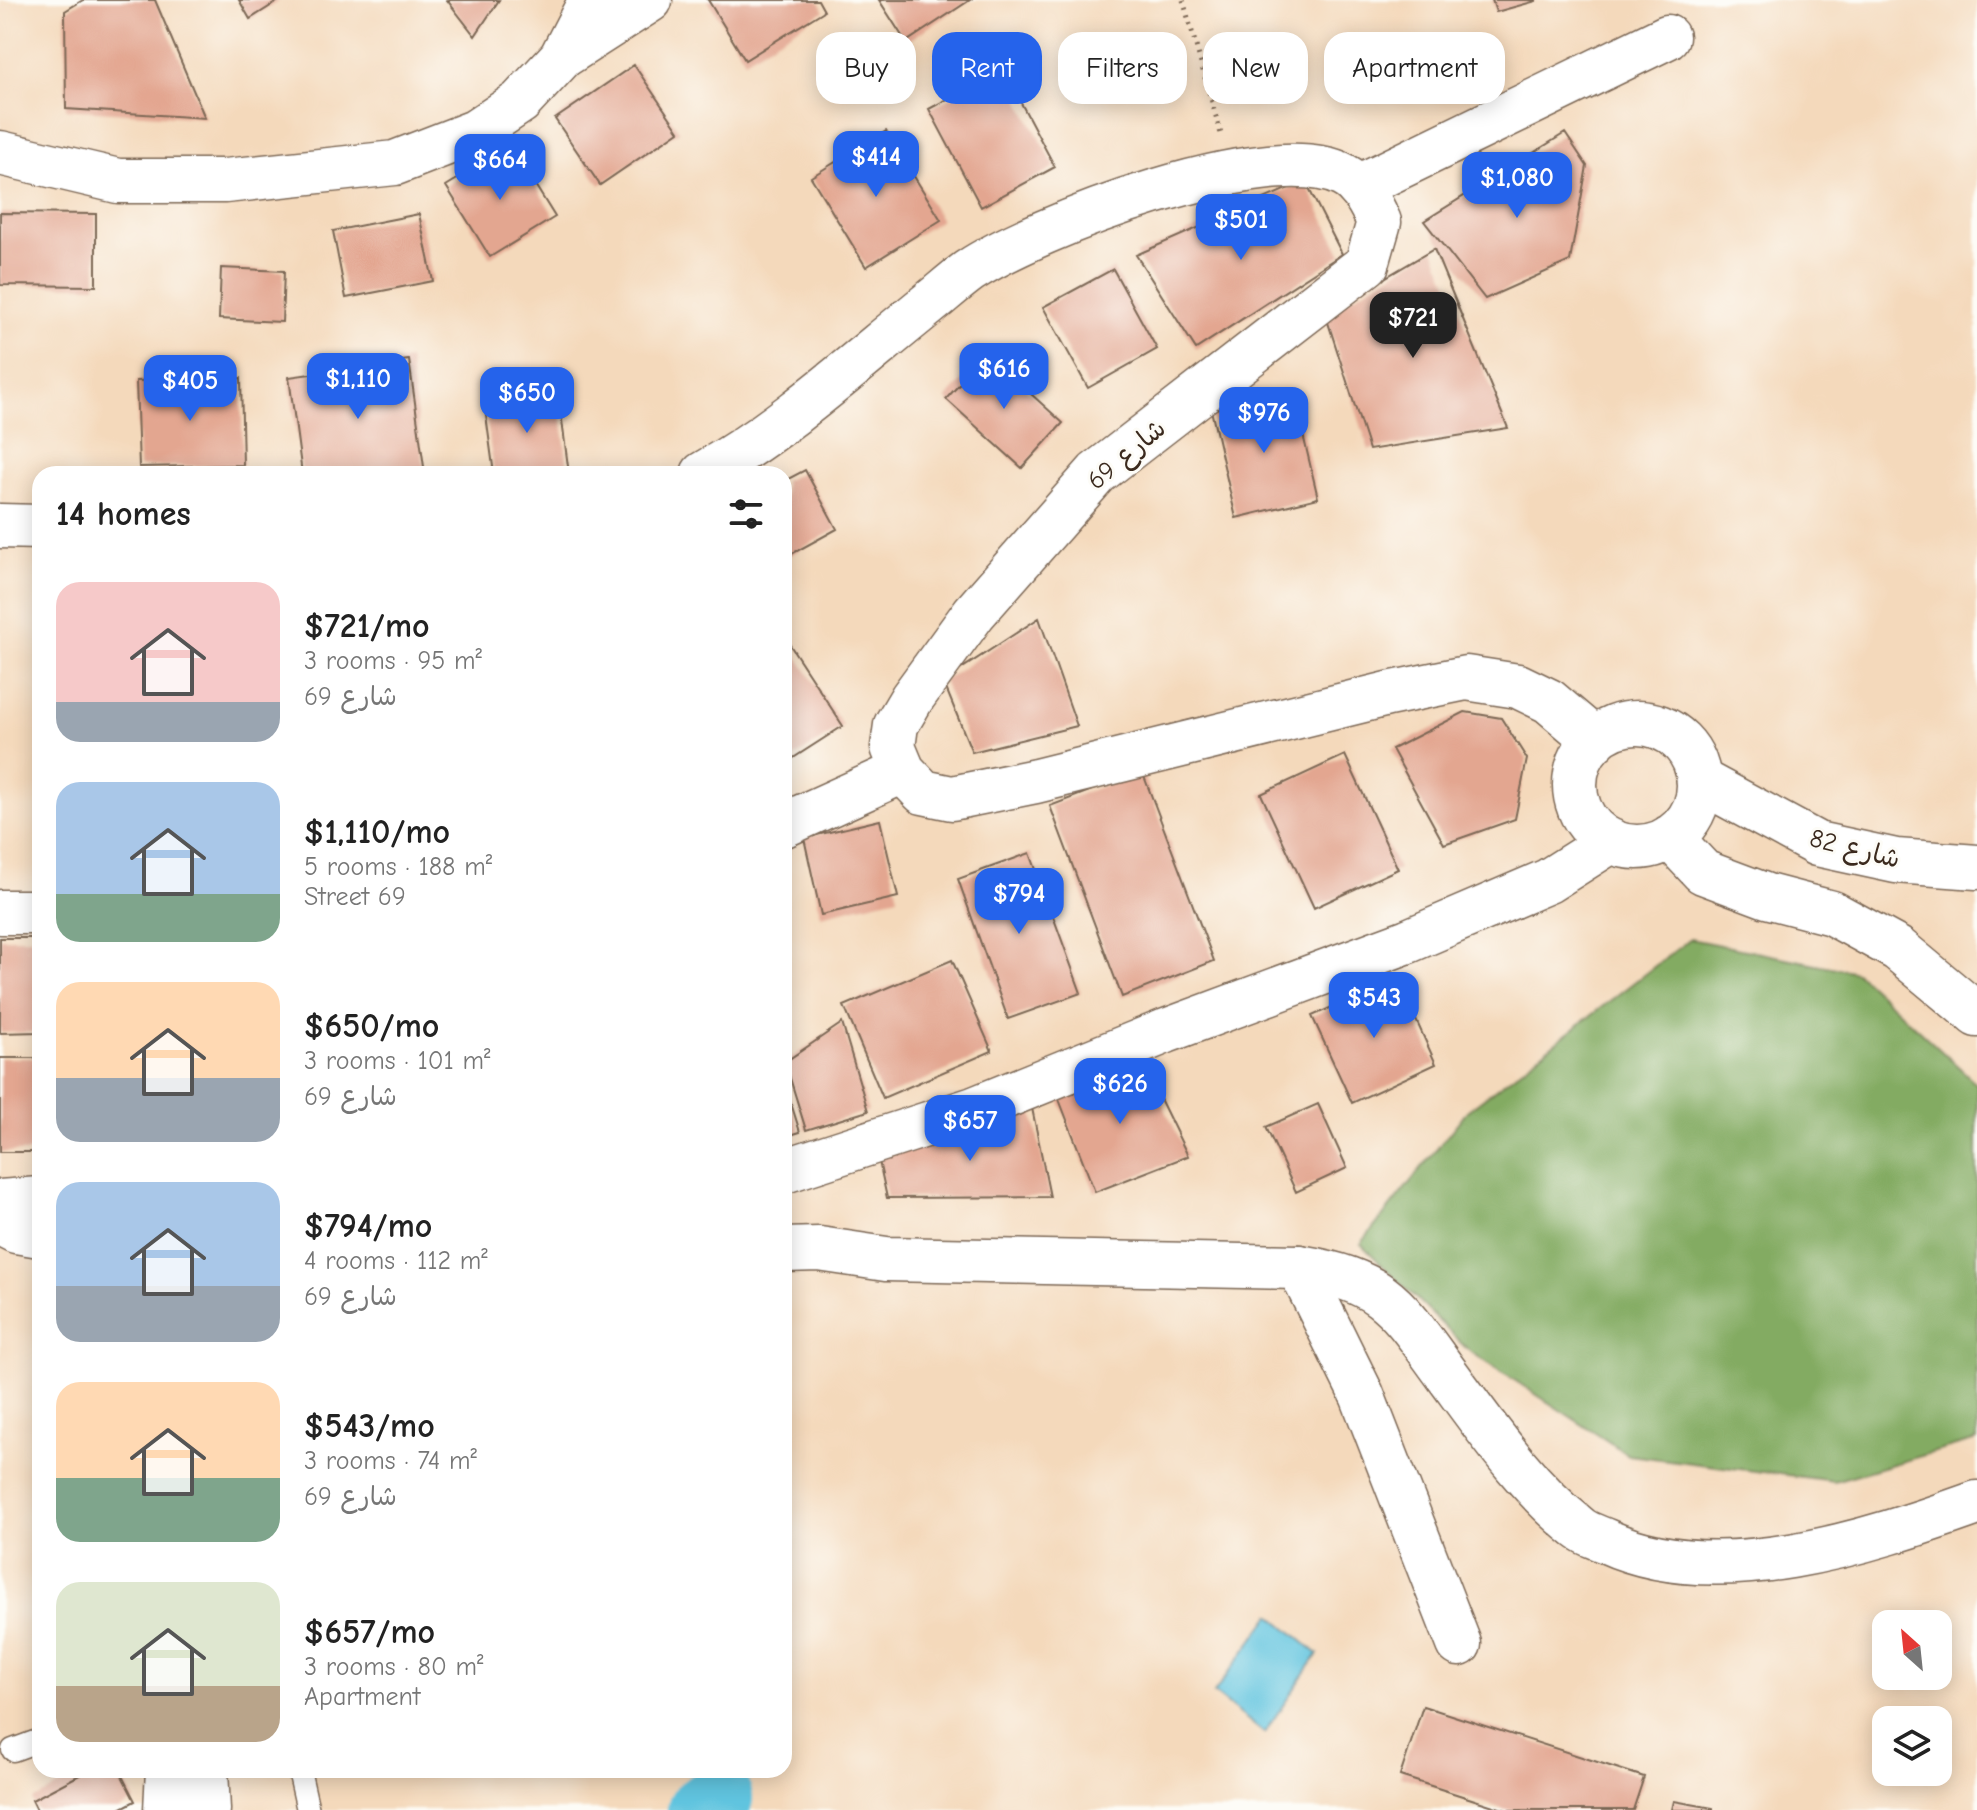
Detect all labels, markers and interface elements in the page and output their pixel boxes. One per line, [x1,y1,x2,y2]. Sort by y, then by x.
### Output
chip: Buy [816,32,916,104]
chip: Rent [932,32,1042,104]
chip: Filters [1058,32,1187,104]
chip: New [1203,32,1308,104]
chip: Apartment [1324,32,1505,104]
pin: $414 [829,131,923,199]
pin: $664 [453,134,547,202]
text: $414 [851,142,901,172]
text: $664 [472,145,528,175]
pin: $1,080 [1452,152,1582,220]
text: $1,080 [1480,163,1554,193]
pin: $501 [1194,194,1288,262]
text: $501 [1214,205,1268,235]
pin: $721 [1366,292,1460,360]
text: $721 [1388,303,1438,333]
pin: $616 [957,343,1051,411]
pin: $1,110 [293,353,423,421]
text: $616 [977,354,1031,384]
pin: $405 [143,355,237,423]
text: $1,110 [325,364,391,394]
text: $405 [162,366,218,396]
pin: $650 [480,367,574,435]
text: $650 [498,378,556,408]
pin: $976 [1217,387,1311,455]
text: $976 [1237,398,1291,428]
street label: شارع 69 [1081,413,1173,498]
icon: filters [724,492,768,536]
text: 14 homes [56,494,191,534]
text: $721/mo [304,606,430,646]
icon: home [120,614,216,710]
text: 3 rooms · 95 m² [304,646,482,676]
text: شارع 69 [304,682,397,712]
text: $1,110/mo [304,812,450,852]
icon: home [120,814,216,910]
street label: شارع 82 [1806,823,1903,877]
text: 5 rooms · 188 m² [304,852,492,882]
pin: $794 [972,868,1066,936]
text: $794 [993,879,1045,909]
text: Street 69 [304,882,406,912]
pin: $543 [1327,972,1421,1040]
text: $543 [1347,983,1401,1013]
text: $650/mo [304,1006,439,1046]
icon: home [120,1014,216,1110]
text: 3 rooms · 101 m² [304,1046,491,1076]
pin: $626 [1073,1058,1167,1126]
text: $626 [1092,1069,1148,1099]
text: شارع 69 [304,1082,397,1112]
pin: $657 [923,1095,1017,1163]
text: $657 [943,1106,997,1136]
text: $794/mo [304,1206,432,1246]
icon: home [120,1214,216,1310]
text: 4 rooms · 112 m² [304,1246,488,1276]
text: شارع 69 [304,1282,397,1312]
text: $543/mo [304,1406,435,1446]
icon: home [120,1414,216,1510]
text: 3 rooms · 74 m² [304,1446,477,1476]
text: شارع 69 [304,1482,397,1512]
north arrow [1872,1610,1952,1690]
map controls [1872,1610,1952,1786]
text: $657/mo [304,1612,435,1652]
icon: home [120,1614,216,1710]
text: 3 rooms · 80 m² [304,1652,483,1682]
text: Apartment [304,1682,420,1712]
button: layers [1872,1706,1952,1786]

